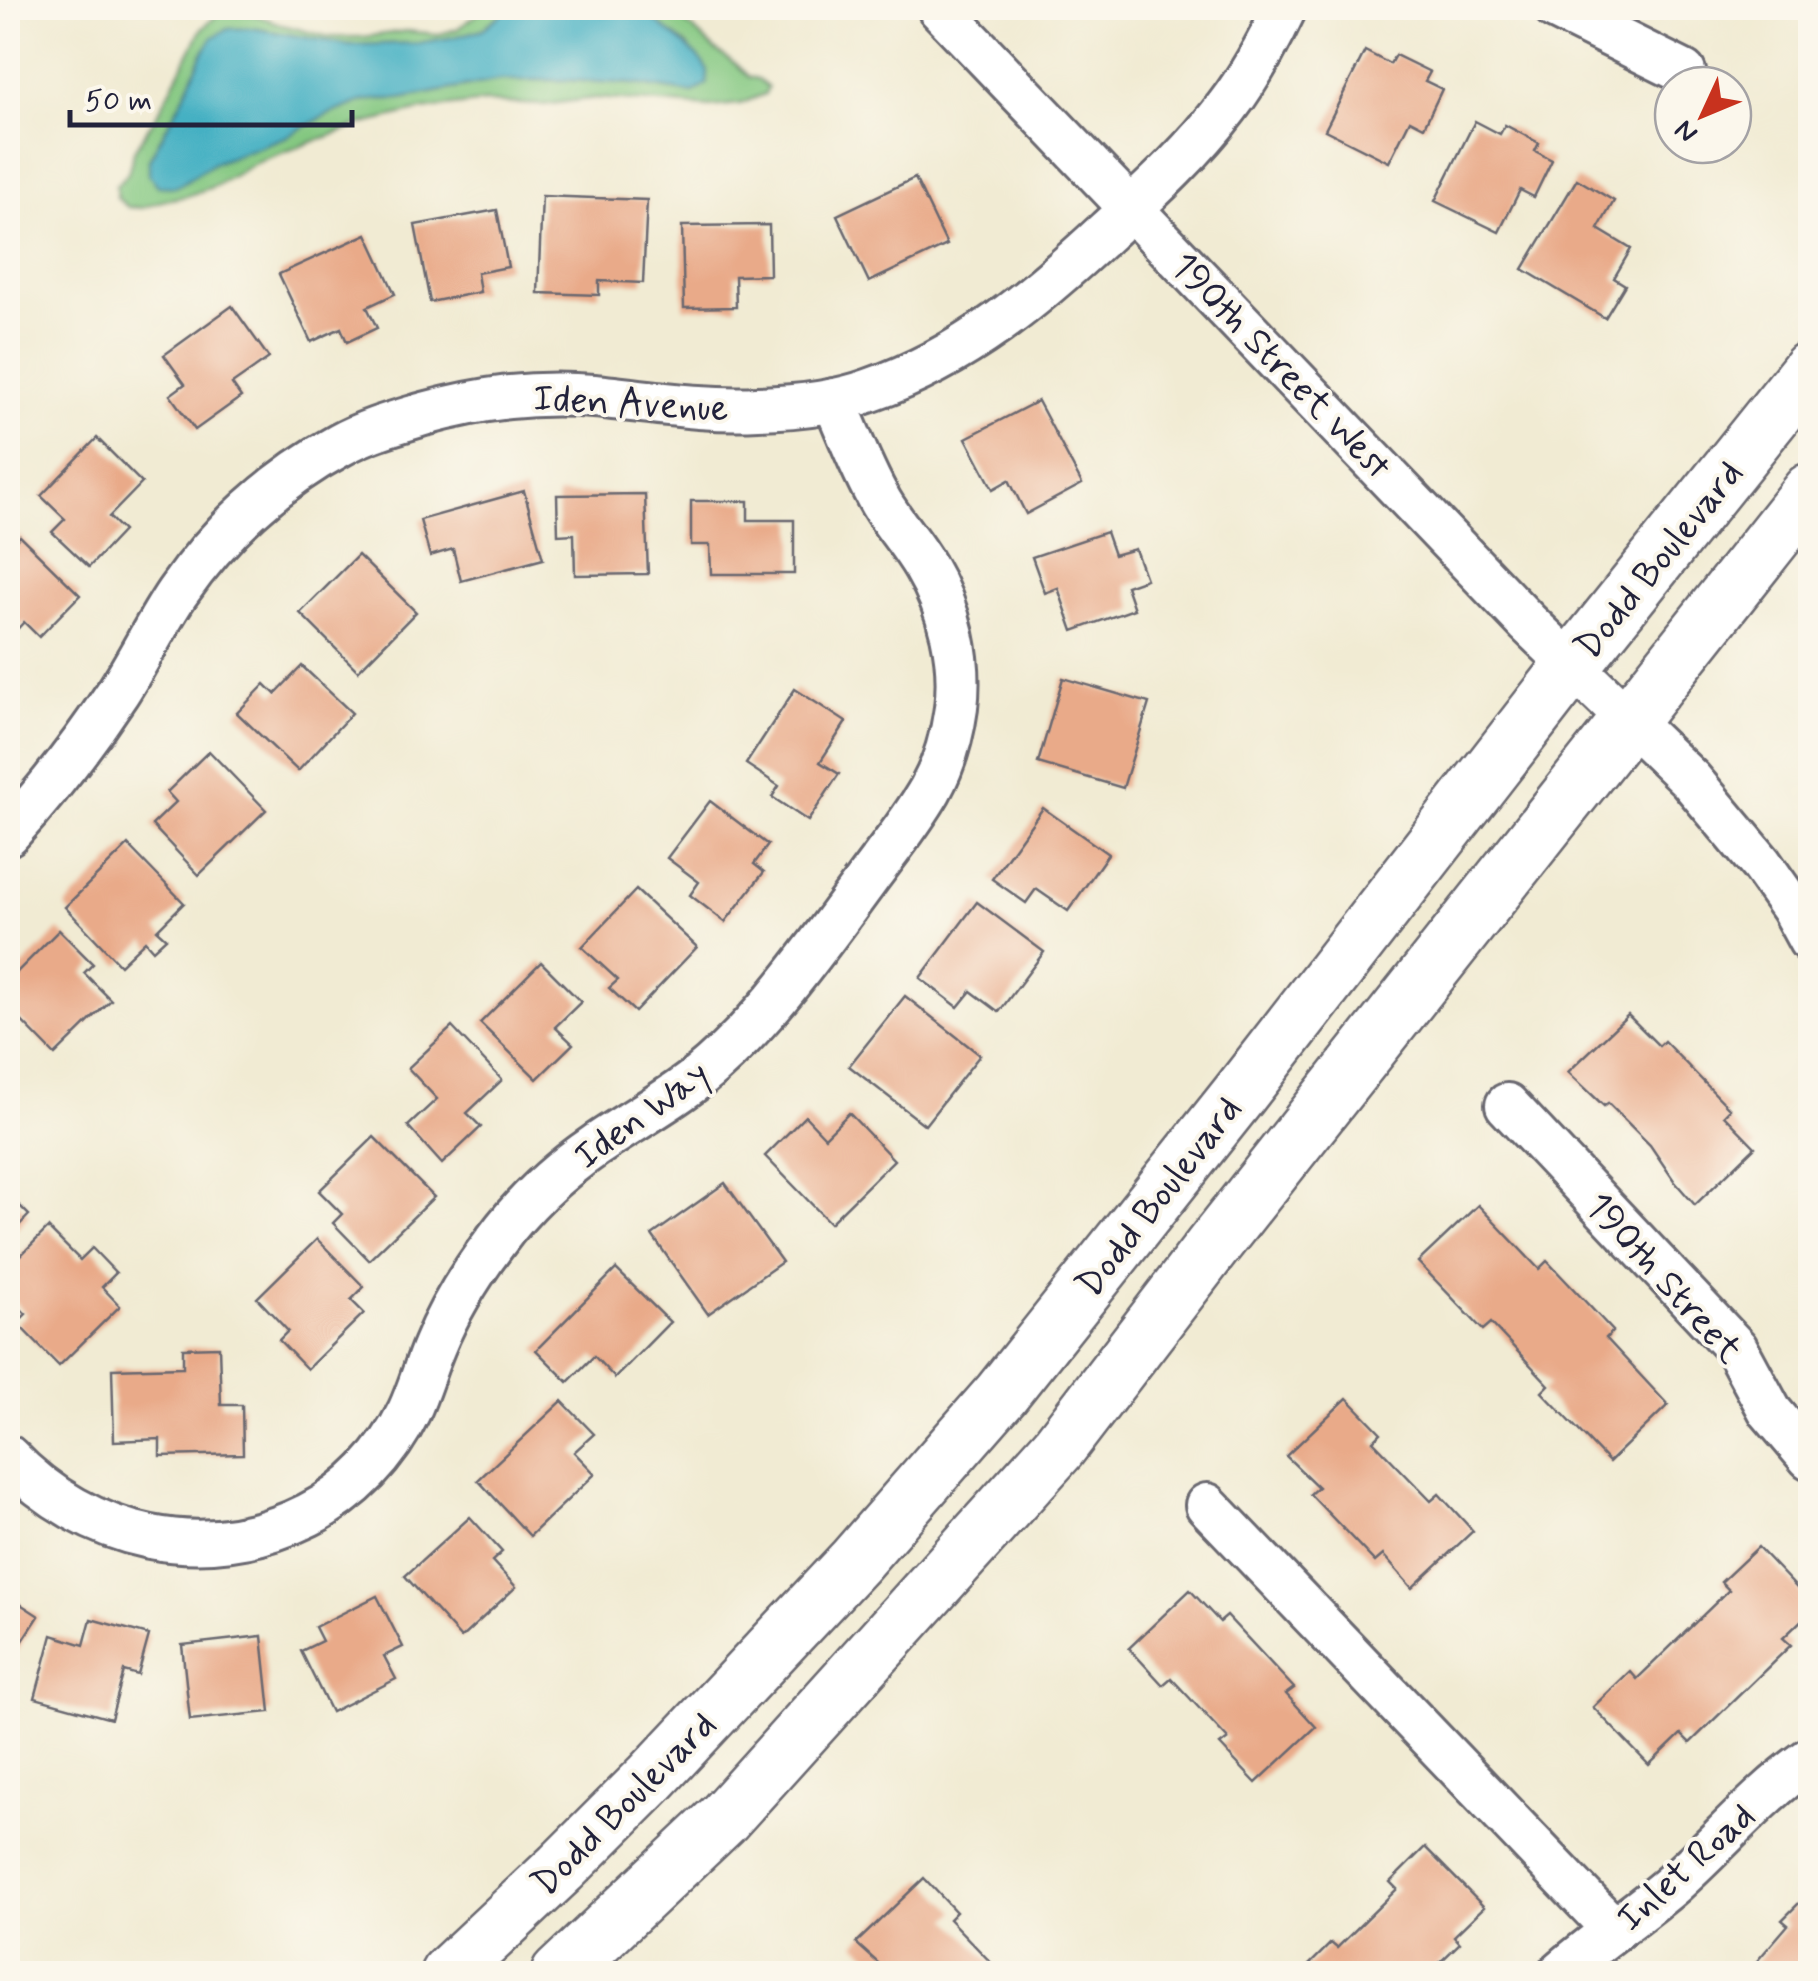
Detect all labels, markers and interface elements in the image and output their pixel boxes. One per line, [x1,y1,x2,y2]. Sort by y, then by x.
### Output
scale bar [70,65,352,127]
north arrow [1653,65,1753,165]
text: 50 m [85,82,152,121]
text: N [1667,111,1707,150]
street label: 190th Street West [1159,243,1401,491]
street label: Iden Avenue [532,375,730,434]
street label: Dodd Boulevard [1565,451,1755,670]
street label: Iden Way [565,1050,720,1182]
street label: Dodd Boulevard [1066,1087,1254,1308]
street label: 190th Street [1573,1183,1753,1374]
street label: Dodd Boulevard [522,1702,728,1908]
street label: Inlet Road [1607,1793,1766,1943]

